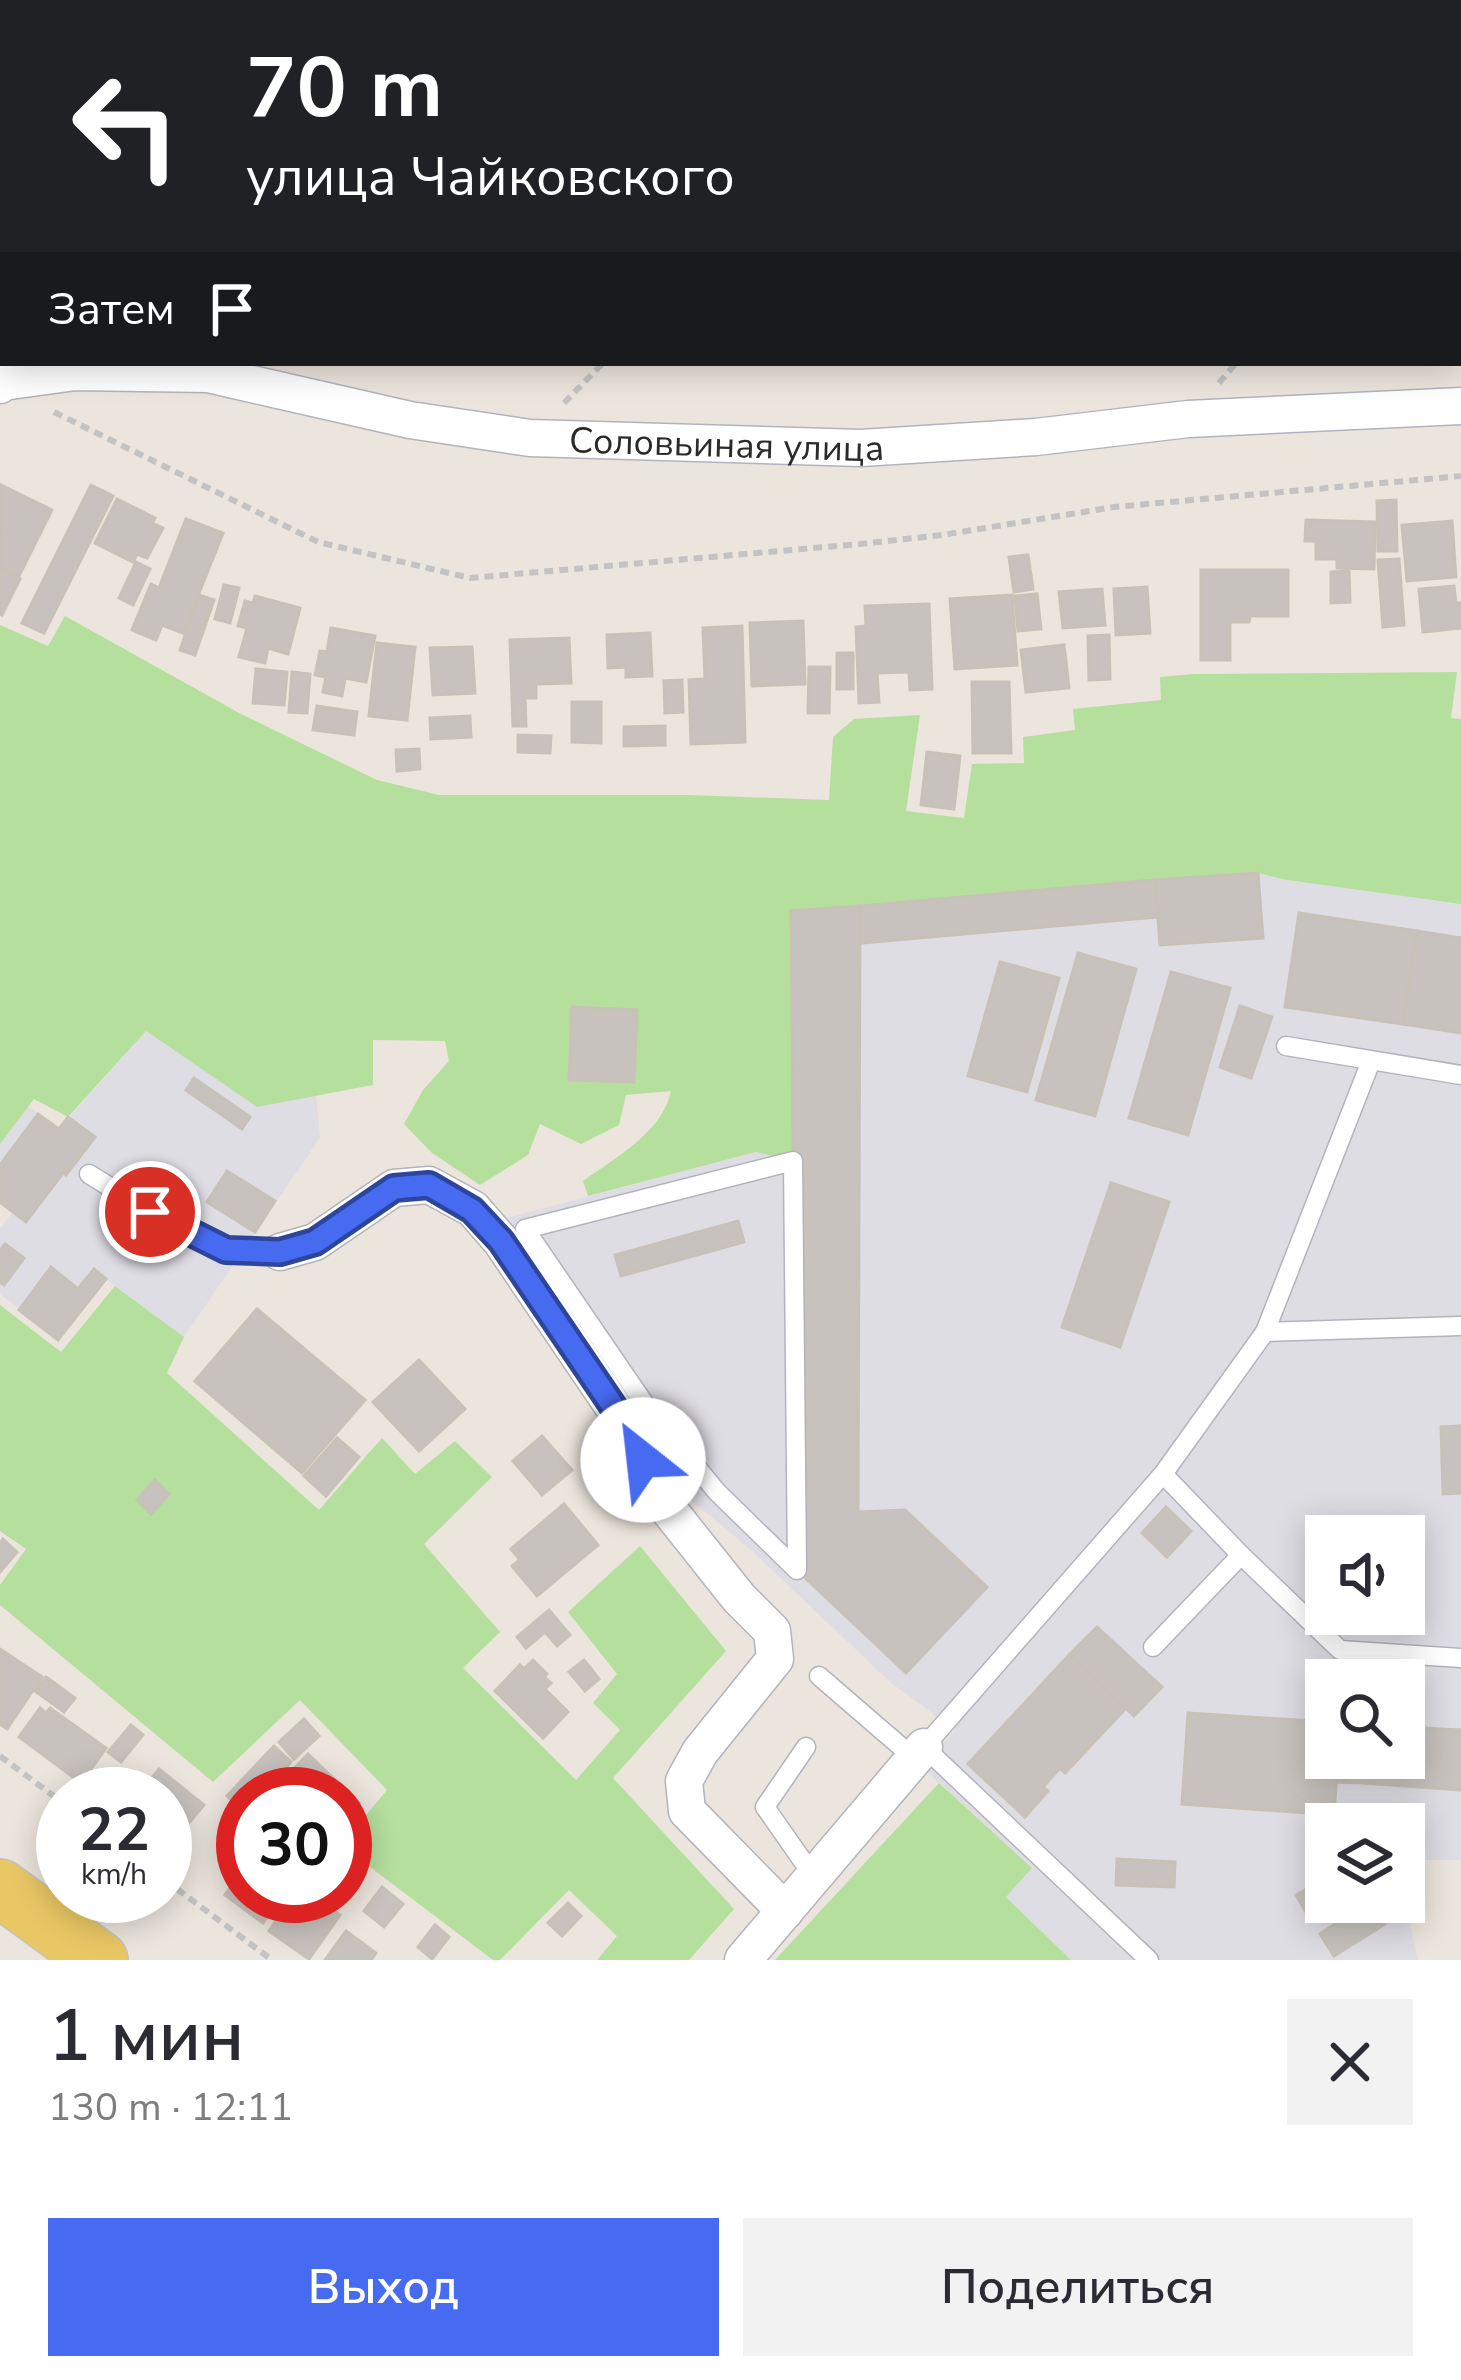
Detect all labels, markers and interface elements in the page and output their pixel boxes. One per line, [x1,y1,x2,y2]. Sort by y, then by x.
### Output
text: 70 m [246,31,443,146]
icon: left [48,48,204,204]
text: улица Чайковского [246,140,735,214]
icon: arrive [199,276,265,342]
text: Затем [48,279,175,340]
street label: Соловьиная улица [568,416,885,474]
pin [99,1161,201,1263]
icon: arrive [117,1179,183,1245]
position arrow [580,1397,706,1523]
map controls [1305,1515,1425,1923]
button: sound [1305,1515,1425,1635]
button: search [1305,1659,1425,1779]
speed limit sign: 30 [216,1767,372,1923]
text: 22 [78,1789,150,1871]
button: layers [1305,1803,1425,1923]
text: km/h [81,1854,147,1895]
text: 1 мин [48,1987,244,2085]
button: close [1287,1999,1413,2125]
text: 130 m · 12:11 [48,2081,293,2134]
button: Выход [48,2218,719,2356]
button: Поделиться [743,2218,1413,2356]

